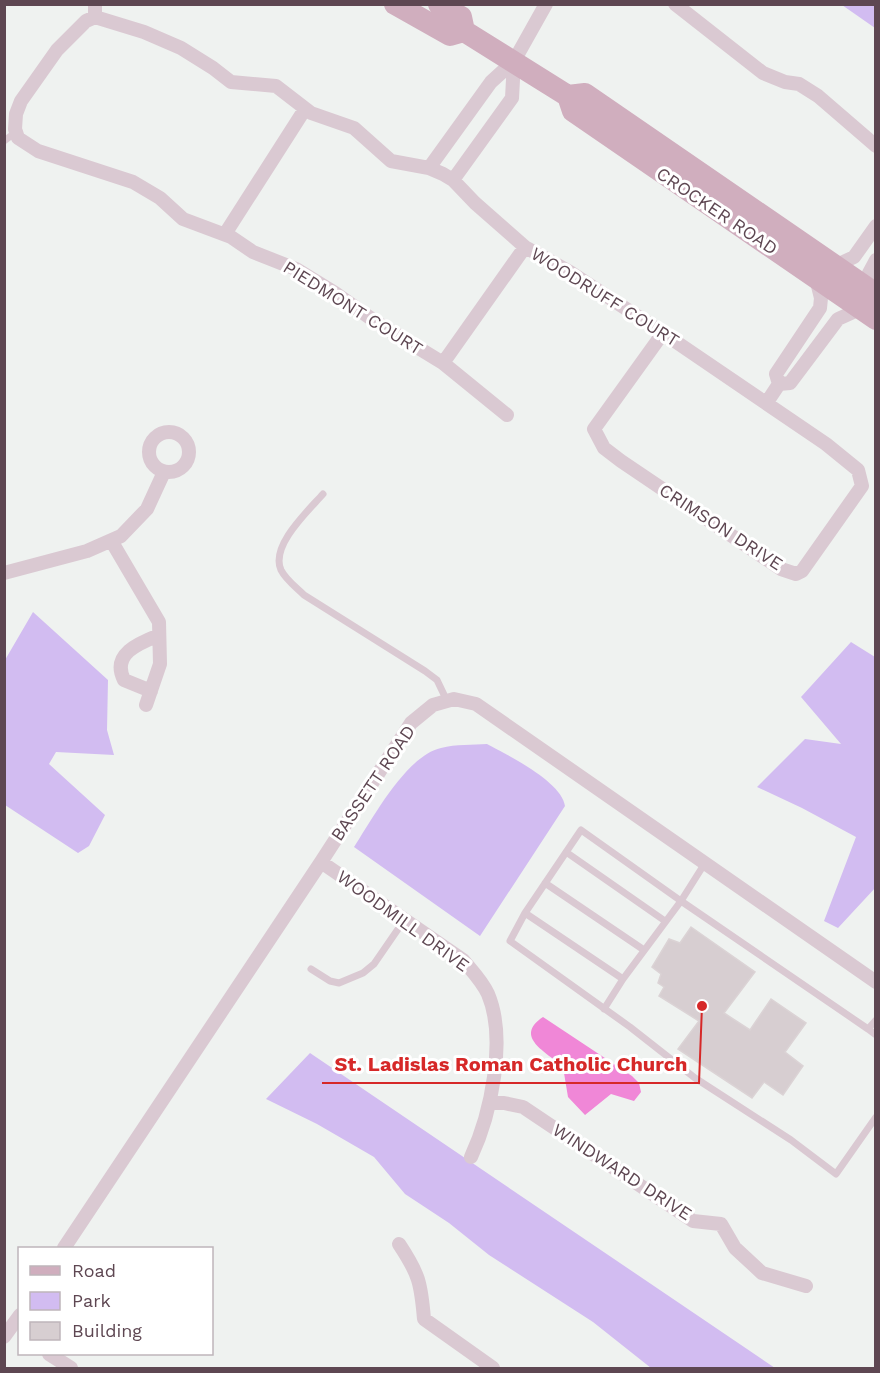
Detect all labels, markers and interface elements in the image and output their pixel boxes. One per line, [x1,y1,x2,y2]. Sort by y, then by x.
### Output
street label: CROCKER ROAD [653,162,782,259]
street label: WOODRUFF COURT [527,242,683,351]
street label: PIEDMONT COURT [280,256,427,359]
street label: CRIMSON DRIVE [656,479,787,574]
street label: BASSETT ROAD [326,721,419,845]
street label: WOODMILL DRIVE [333,866,474,976]
callout: St. Ladislas Roman Catholic Church [322,1045,699,1083]
text: St. Ladislas Roman Catholic Church [335,1052,687,1076]
street label: WINDWARD DRIVE [549,1119,696,1224]
legend [18,1247,213,1355]
text: Road [72,1260,116,1281]
text: Park [72,1290,111,1311]
text: Building [72,1320,142,1341]

